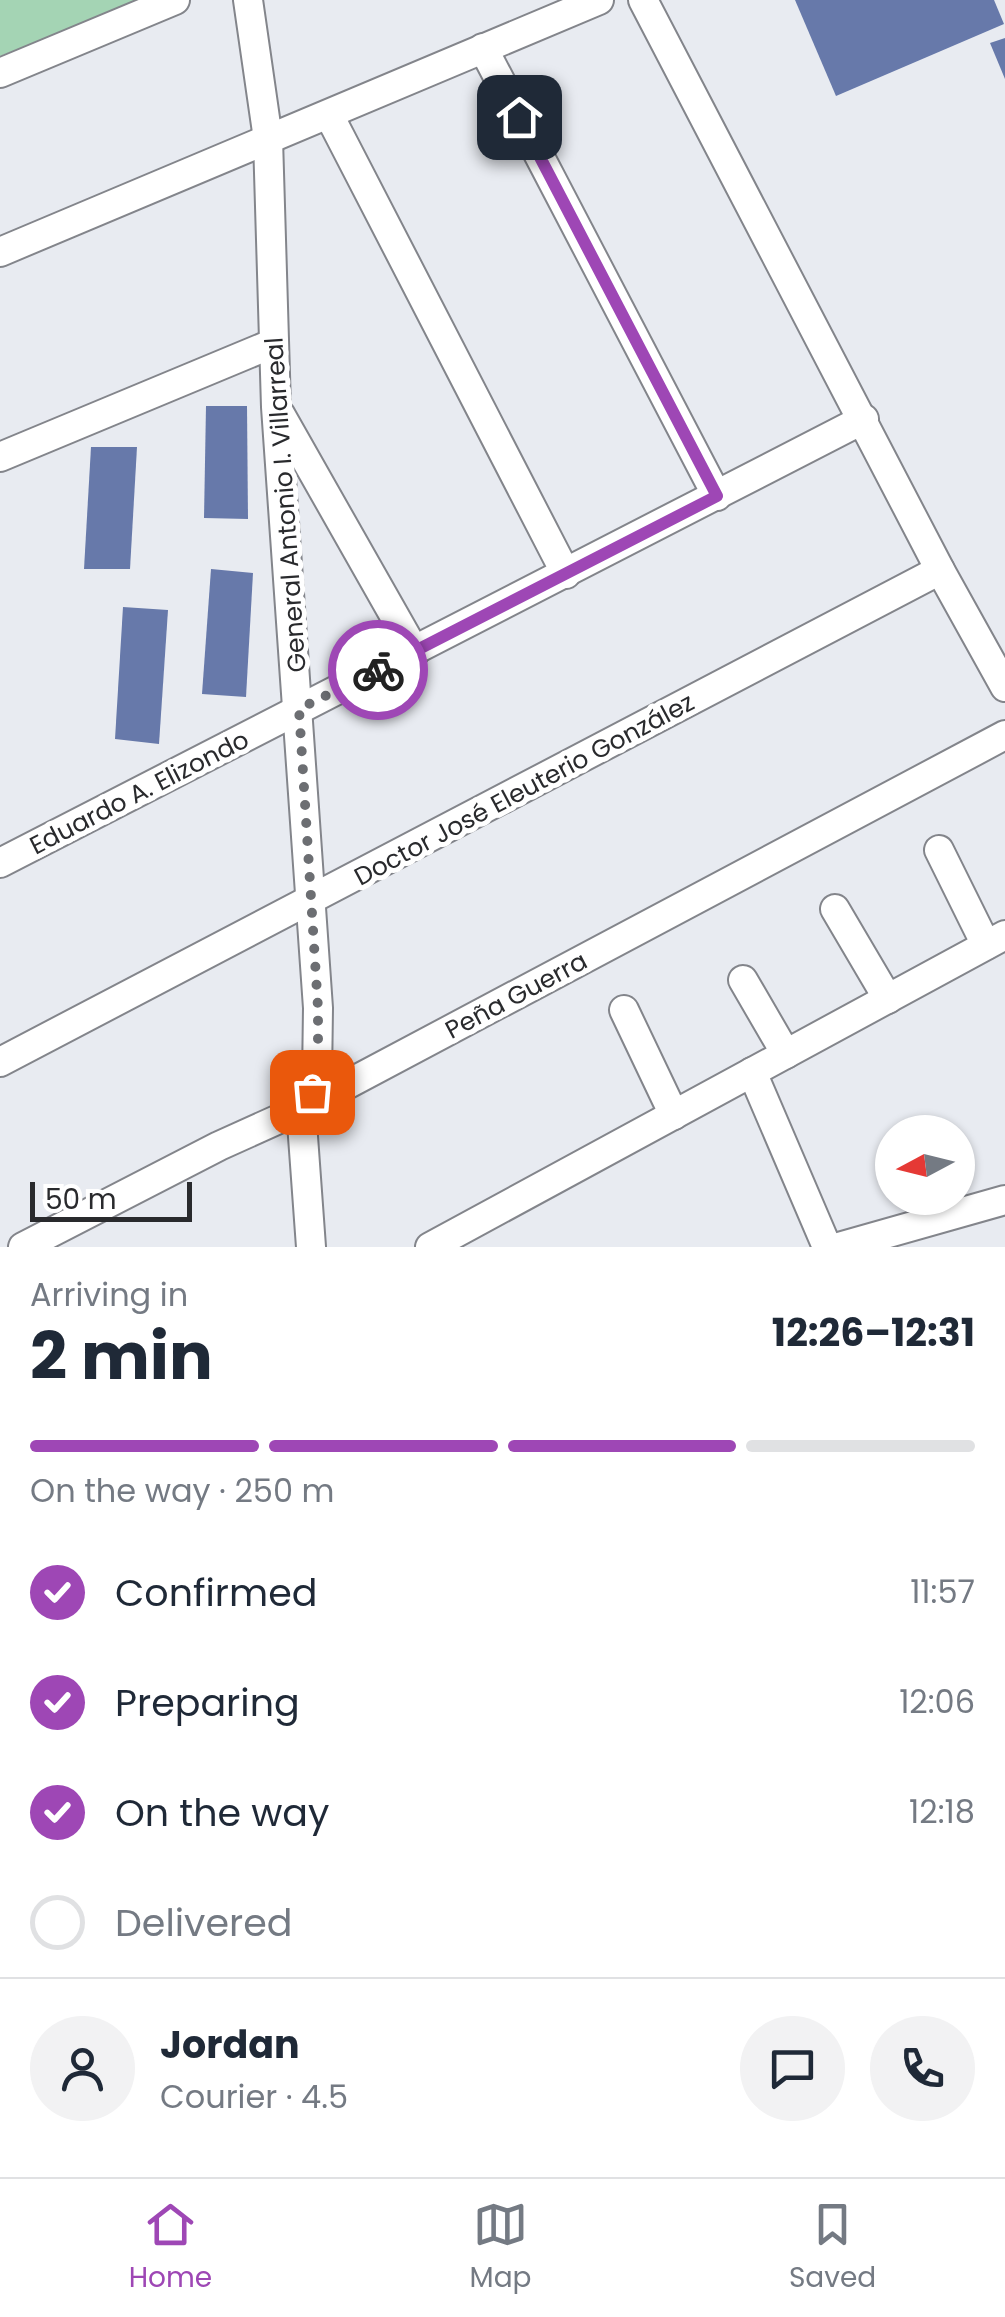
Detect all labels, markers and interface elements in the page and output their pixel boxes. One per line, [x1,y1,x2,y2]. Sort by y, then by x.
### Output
pin [477,75,562,160]
icon: home [492,90,547,145]
street label: General Antonio I. Villarreal [256,336,315,674]
courier [328,620,428,720]
icon: bike [351,643,406,698]
street label: Doctor José Eleuterio González [348,685,700,894]
street label: Eduardo A. Elizondo [24,722,255,863]
street label: Peña Guerra [439,943,593,1048]
pin [270,1050,355,1135]
icon: bag [285,1065,340,1120]
north arrow [875,1115,975,1215]
map controls [875,1115,975,1215]
scale bar [30,1177,192,1222]
text: 50 m [45,1180,116,1219]
text: Arriving in [30,1272,188,1317]
text: 12:26–12:31 [772,1306,975,1359]
text: 2 min [30,1311,213,1402]
text: On the way · 250 m [30,1468,335,1513]
icon: check [30,1565,85,1620]
text: Confirmed [115,1566,317,1619]
text: 11:57 [910,1569,975,1614]
icon: check [30,1675,85,1730]
text: Preparing [115,1676,300,1729]
text: 12:06 [899,1679,975,1724]
icon: check [30,1785,85,1840]
text: On the way [115,1786,329,1839]
text: 12:18 [909,1789,975,1834]
text: Delivered [115,1896,292,1949]
button: person [30,2016,135,2121]
button: chat [740,2016,845,2121]
button: phone [870,2016,975,2121]
text: Jordan [160,2018,300,2071]
text: Courier · 4.5 [160,2074,348,2119]
tab: Home [129,2197,212,2299]
tab: Map [470,2197,532,2299]
tab: Saved [789,2197,876,2299]

